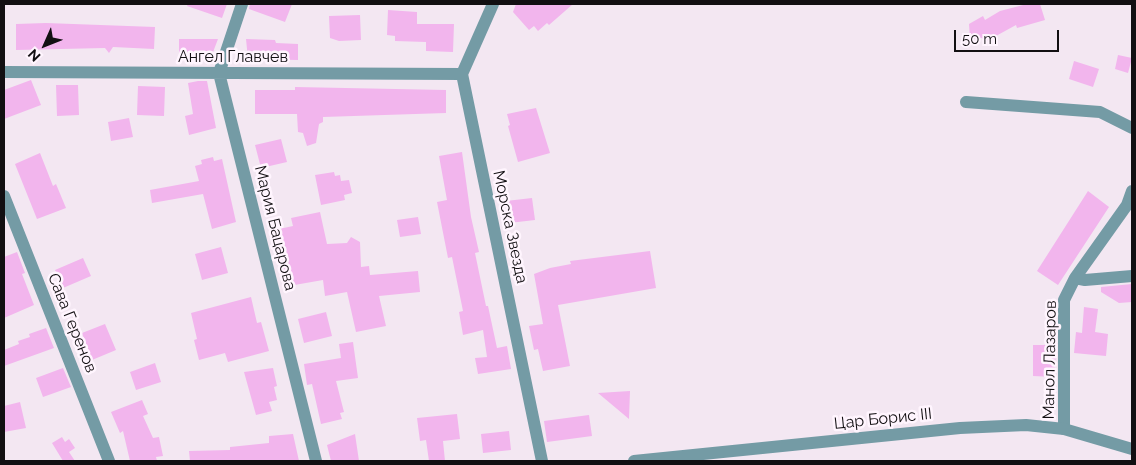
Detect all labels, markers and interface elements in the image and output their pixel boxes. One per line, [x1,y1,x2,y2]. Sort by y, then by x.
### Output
north arrow [20,20,70,70]
scale bar [956,20,1061,52]
text: 50 m [962,30,997,48]
text: N [25,46,44,65]
street label: Ангел Главчев [178,47,288,67]
street label: Мария Бацарова [250,163,300,293]
street label: Морска Звезда [489,169,531,285]
street label: Сава Геренов [43,271,101,375]
street label: Манол Лазаров [1039,300,1061,420]
street label: Цар Борис III [833,404,933,434]

